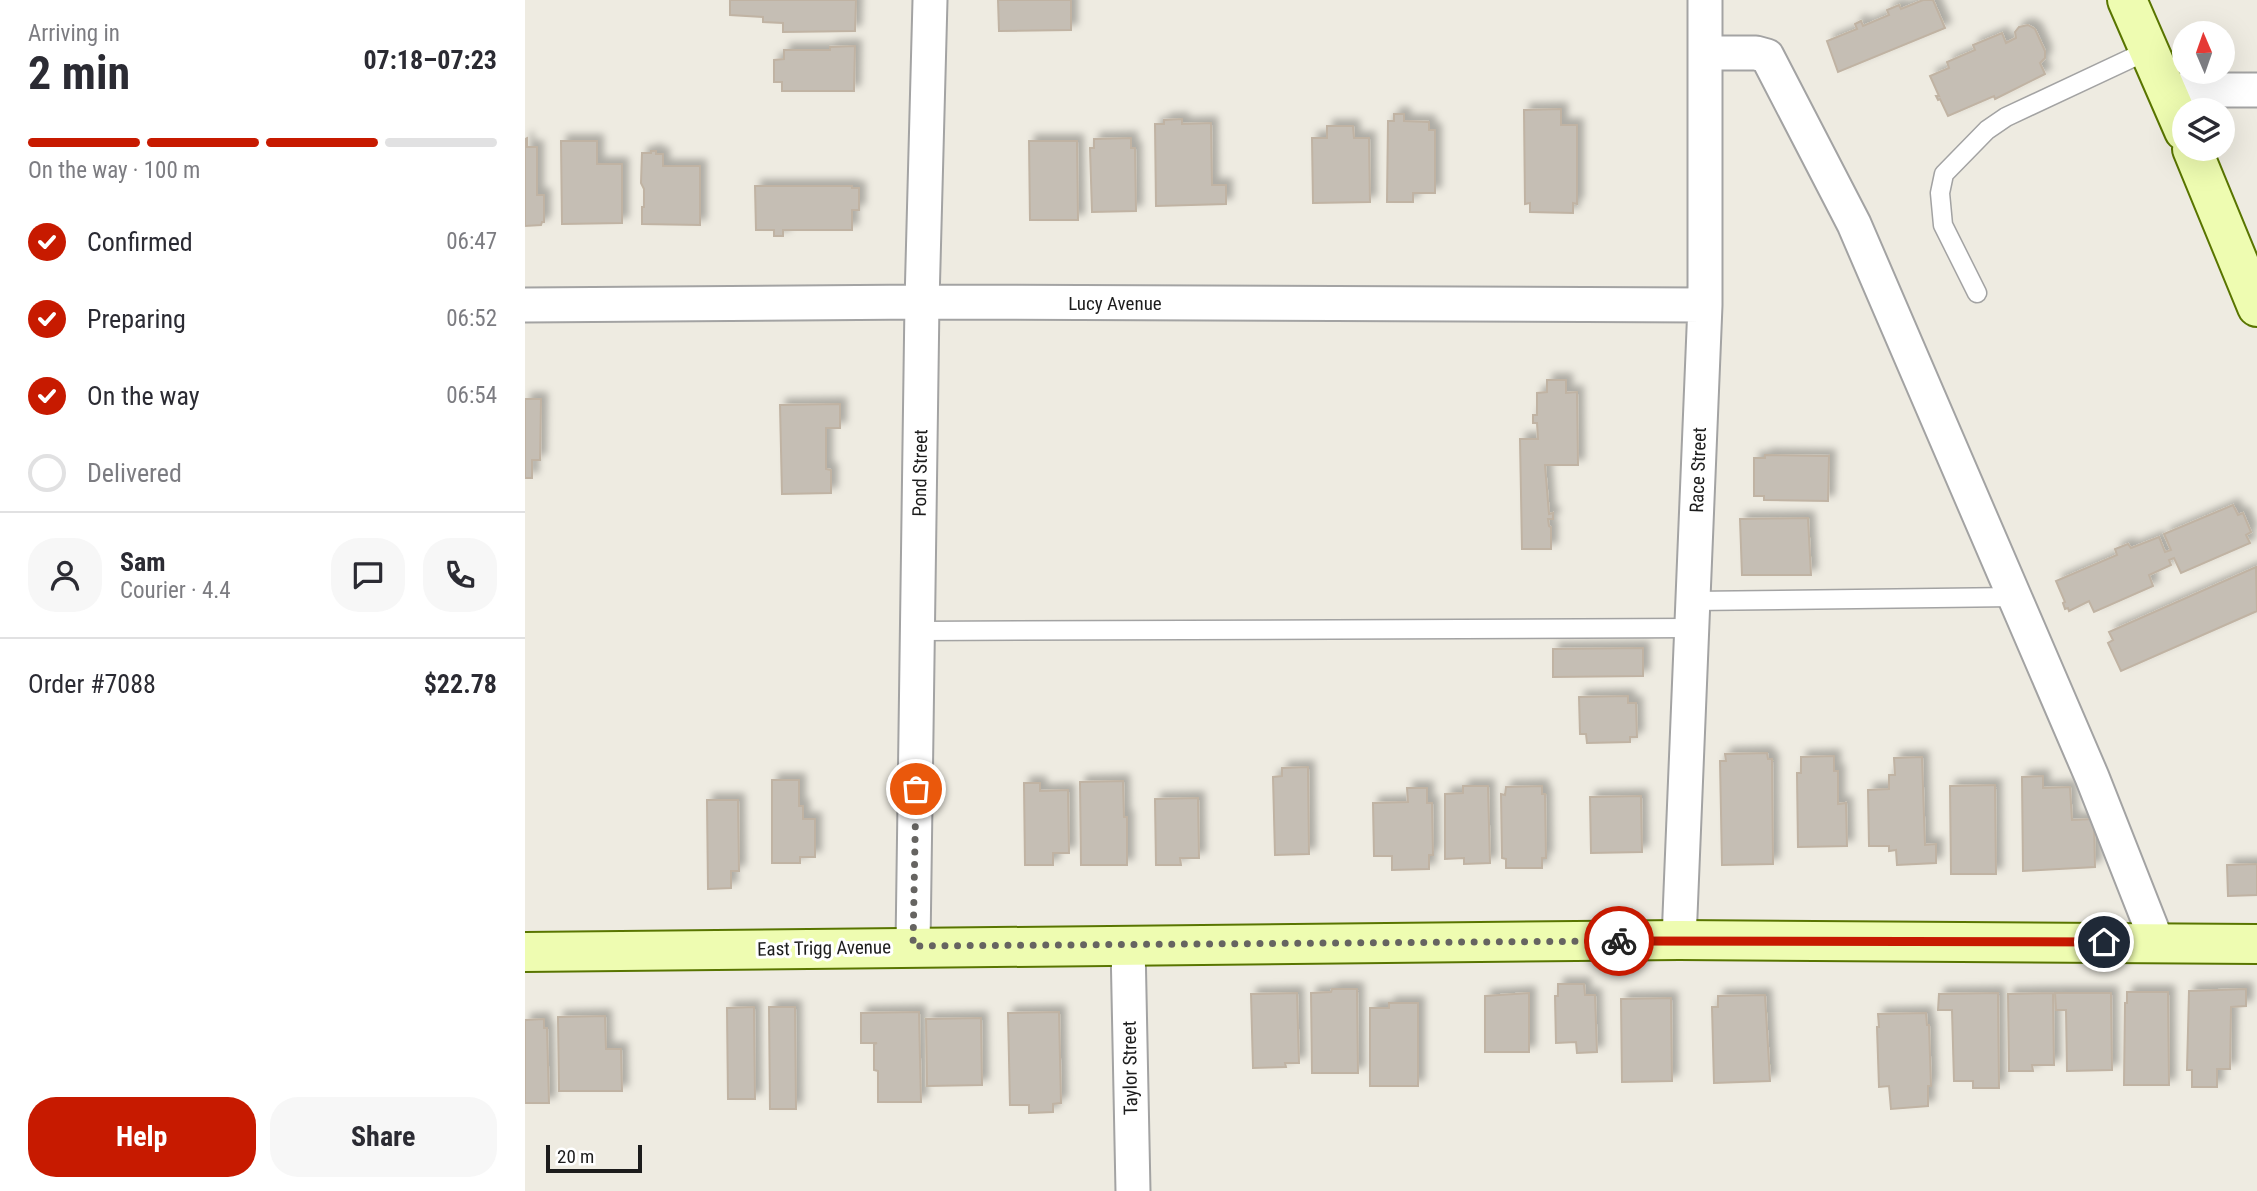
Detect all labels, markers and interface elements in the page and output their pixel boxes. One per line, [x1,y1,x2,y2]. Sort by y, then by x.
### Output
text: Arriving in [28,20,120,47]
north arrow [2172,21,2235,84]
map controls [2172,21,2235,161]
text: 07:18–07:23 [363,45,497,75]
text: 2 min [28,46,130,100]
button: layers [2172,98,2235,161]
text: On the way · 100 m [28,157,200,184]
icon: check [28,223,66,261]
text: Confirmed [87,227,193,257]
text: 06:47 [446,228,497,255]
street label: Lucy Avenue [1068,292,1162,315]
icon: check [28,300,66,338]
text: Preparing [87,304,186,334]
text: 06:52 [446,305,497,332]
icon: check [28,377,66,415]
text: On the way [87,381,200,411]
text: 06:54 [446,382,497,409]
street label: Race Street [1685,427,1711,513]
street label: Pond Street [908,429,932,517]
text: Delivered [87,458,182,488]
button: person [28,538,102,612]
button: chat [331,538,405,612]
button: phone [423,538,497,612]
text: Sam [120,547,166,577]
text: Courier · 4.4 [120,577,231,604]
text: Order #7088 [28,669,156,699]
text: $22.78 [424,669,497,699]
pin [886,759,946,819]
icon: bag [897,770,935,808]
courier [1584,906,1654,976]
pin [2074,912,2134,972]
icon: bike [1600,922,1638,960]
icon: home [2085,923,2123,961]
street label: East Trigg Avenue [757,935,891,961]
street label: Taylor Street [1118,1021,1142,1115]
button: Help [28,1097,256,1177]
button: Share [270,1097,497,1177]
scale bar [546,1142,642,1174]
text: 20 m [557,1145,594,1168]

